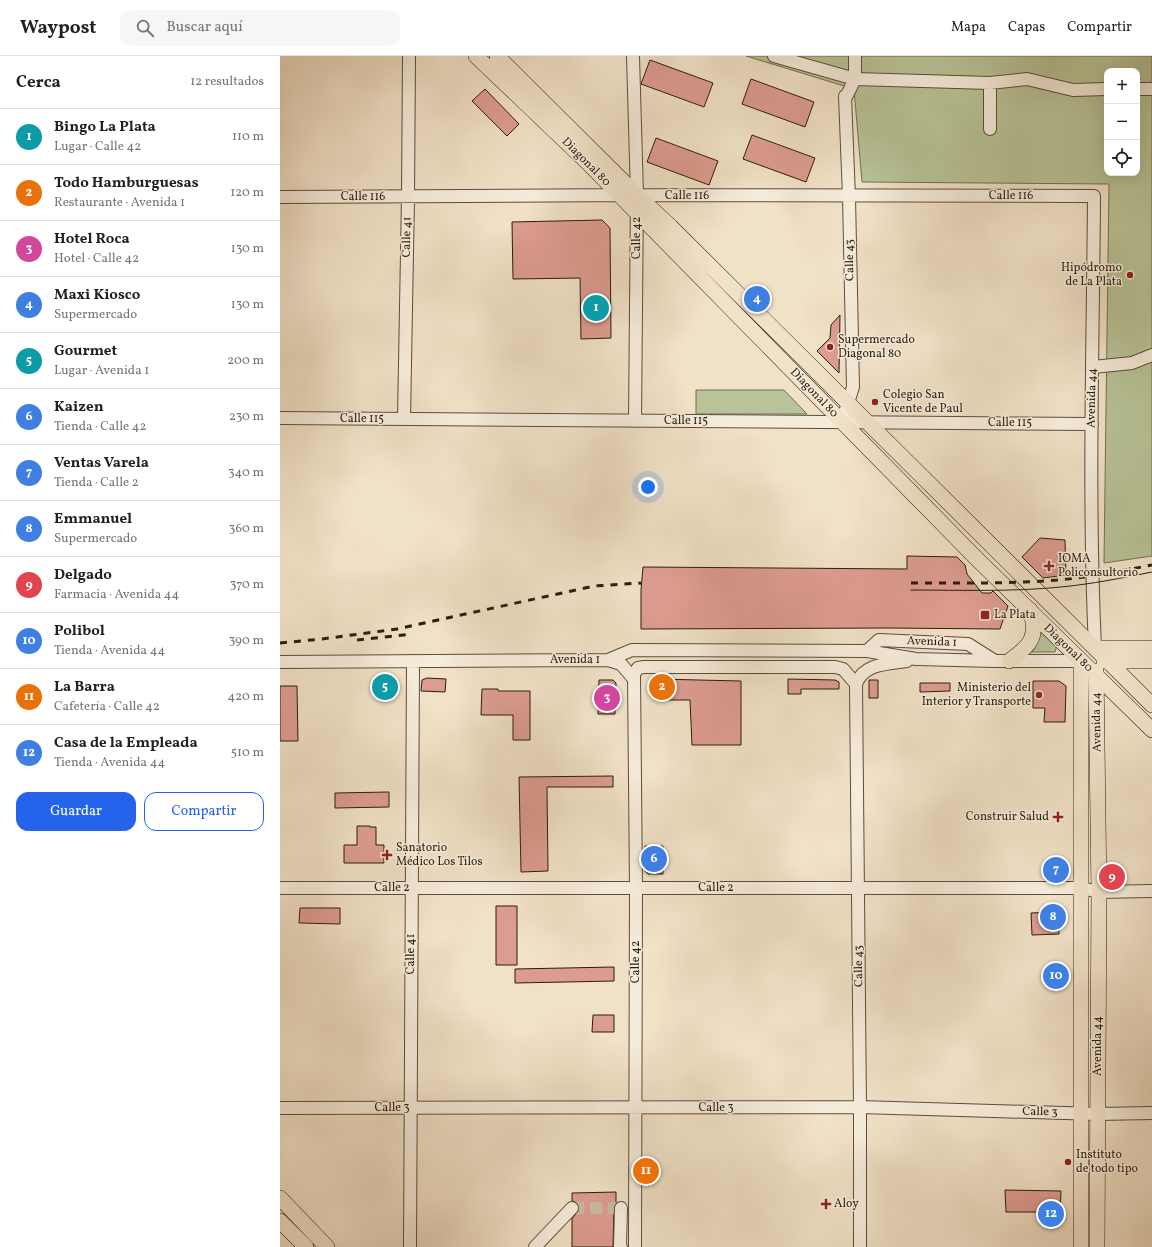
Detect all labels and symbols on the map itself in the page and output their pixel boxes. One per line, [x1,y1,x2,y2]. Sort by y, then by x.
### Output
street label: Diagonal 80 [558,134,614,190]
street label: Calle 116 [665,188,709,204]
street label: Calle 116 [989,188,1033,204]
street label: Calle 116 [341,189,385,205]
street label: Calle 41 [399,216,415,258]
street label: Calle 42 [629,217,645,259]
street label: Calle 43 [842,239,858,281]
place label: Hipódromo de La Plata [1061,260,1122,290]
marker: Hipódromo de La Plata [1125,270,1135,280]
pin: 4 [744,284,770,314]
pin: 1 [583,293,609,323]
place label: Supermercado Diagonal 80 [838,332,915,362]
marker: Supermercado Diagonal 80 [825,342,835,352]
street label: Diagonal 80 [786,365,842,421]
street label: Avenida 44 [1083,368,1101,428]
place label: Colegio San Vicente de Paul [883,387,963,417]
marker: Colegio San Vicente de Paul [870,397,880,407]
street label: Calle 115 [340,411,384,427]
street label: Calle 115 [664,413,708,429]
street label: Calle 115 [988,415,1032,431]
your location [638,477,658,497]
place label: IOMA Policonsultorio [1058,551,1138,581]
marker: IOMA Policonsultorio [1043,560,1055,572]
place label: La Plata [994,607,1036,623]
marker: La Plata [979,609,991,621]
street label: Diagonal 80 [1040,620,1096,676]
street label: Avenida 1 [907,633,957,651]
street label: Avenida 1 [550,652,600,668]
pin: 5 [372,672,398,702]
pin: 2 [649,672,675,702]
place label: Ministerio del Interior y Transporte [922,680,1031,710]
pin: 3 [594,683,620,713]
marker: Ministerio del Interior y Transporte [1034,690,1044,700]
street label: Avenida 44 [1088,692,1106,752]
place label: Construir Salud [966,809,1049,825]
marker: Construir Salud [1052,811,1064,823]
place label: Sanatorio Médico Los Tilos [396,840,483,870]
pin: 6 [641,844,667,874]
marker: Sanatorio Médico Los Tilos [381,849,393,861]
pin: 7 [1043,855,1069,885]
pin: 9 [1099,862,1125,892]
street label: Calle 2 [374,880,410,896]
street label: Calle 2 [698,880,734,896]
pin: 8 [1040,902,1066,932]
street label: Calle 41 [403,934,419,974]
street label: Calle 42 [628,941,644,983]
street label: Calle 43 [851,945,867,987]
pin: 10 [1043,961,1069,991]
street label: Avenida 44 [1090,1016,1106,1076]
street label: Calle 3 [374,1100,410,1116]
street label: Calle 3 [698,1100,734,1116]
street label: Calle 3 [1022,1104,1058,1120]
place label: Instituto de todo tipo [1076,1147,1138,1177]
pin: 11 [633,1156,659,1186]
marker: Instituto de todo tipo [1063,1157,1073,1167]
place label: Aloy [834,1196,859,1212]
marker: Aloy [821,1199,831,1209]
pin: 12 [1038,1199,1064,1229]

